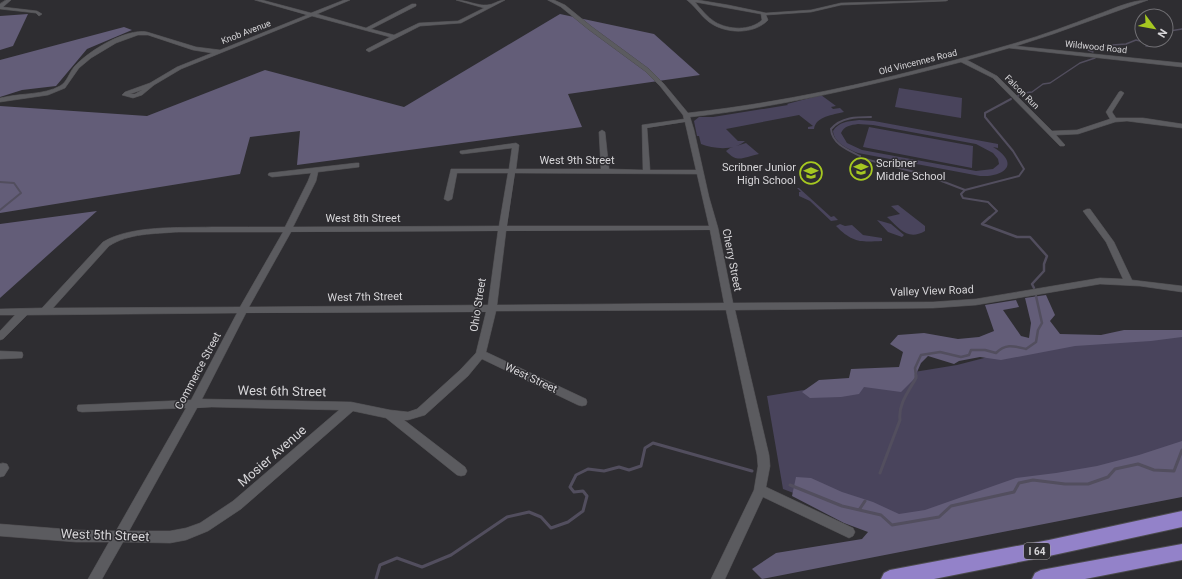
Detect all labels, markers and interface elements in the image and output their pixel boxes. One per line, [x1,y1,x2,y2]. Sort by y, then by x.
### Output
north arrow [1134,8,1174,48]
street label: Knob Avenue [220,18,272,46]
text: N [1154,26,1170,40]
street label: Wildwood Road [1064,39,1128,55]
street label: Old Vincennes Road [878,47,958,77]
street label: Falcon Run [1003,73,1041,111]
street label: West 9th Street [539,154,615,167]
school or university icon: Scribner Middle School [848,156,874,182]
place label: Scribner Middle School [876,157,946,183]
school or university icon: Scribner Junior High School [798,160,824,186]
place label: Scribner Junior High School [722,161,796,187]
street label: West 8th Street [325,212,401,225]
street label: Cherry Street [720,228,745,293]
street label: Ohio Street [467,277,489,333]
street label: Valley View Road [890,283,974,299]
street label: West 7th Street [327,290,403,304]
street label: Commerce Street [172,330,224,412]
street label: West Street [503,360,560,396]
street label: West 6th Street [238,383,326,399]
street label: Mosier Avenue [235,422,309,490]
street label: West 5th Street [60,526,150,544]
road number: I 64 [1024,543,1050,559]

